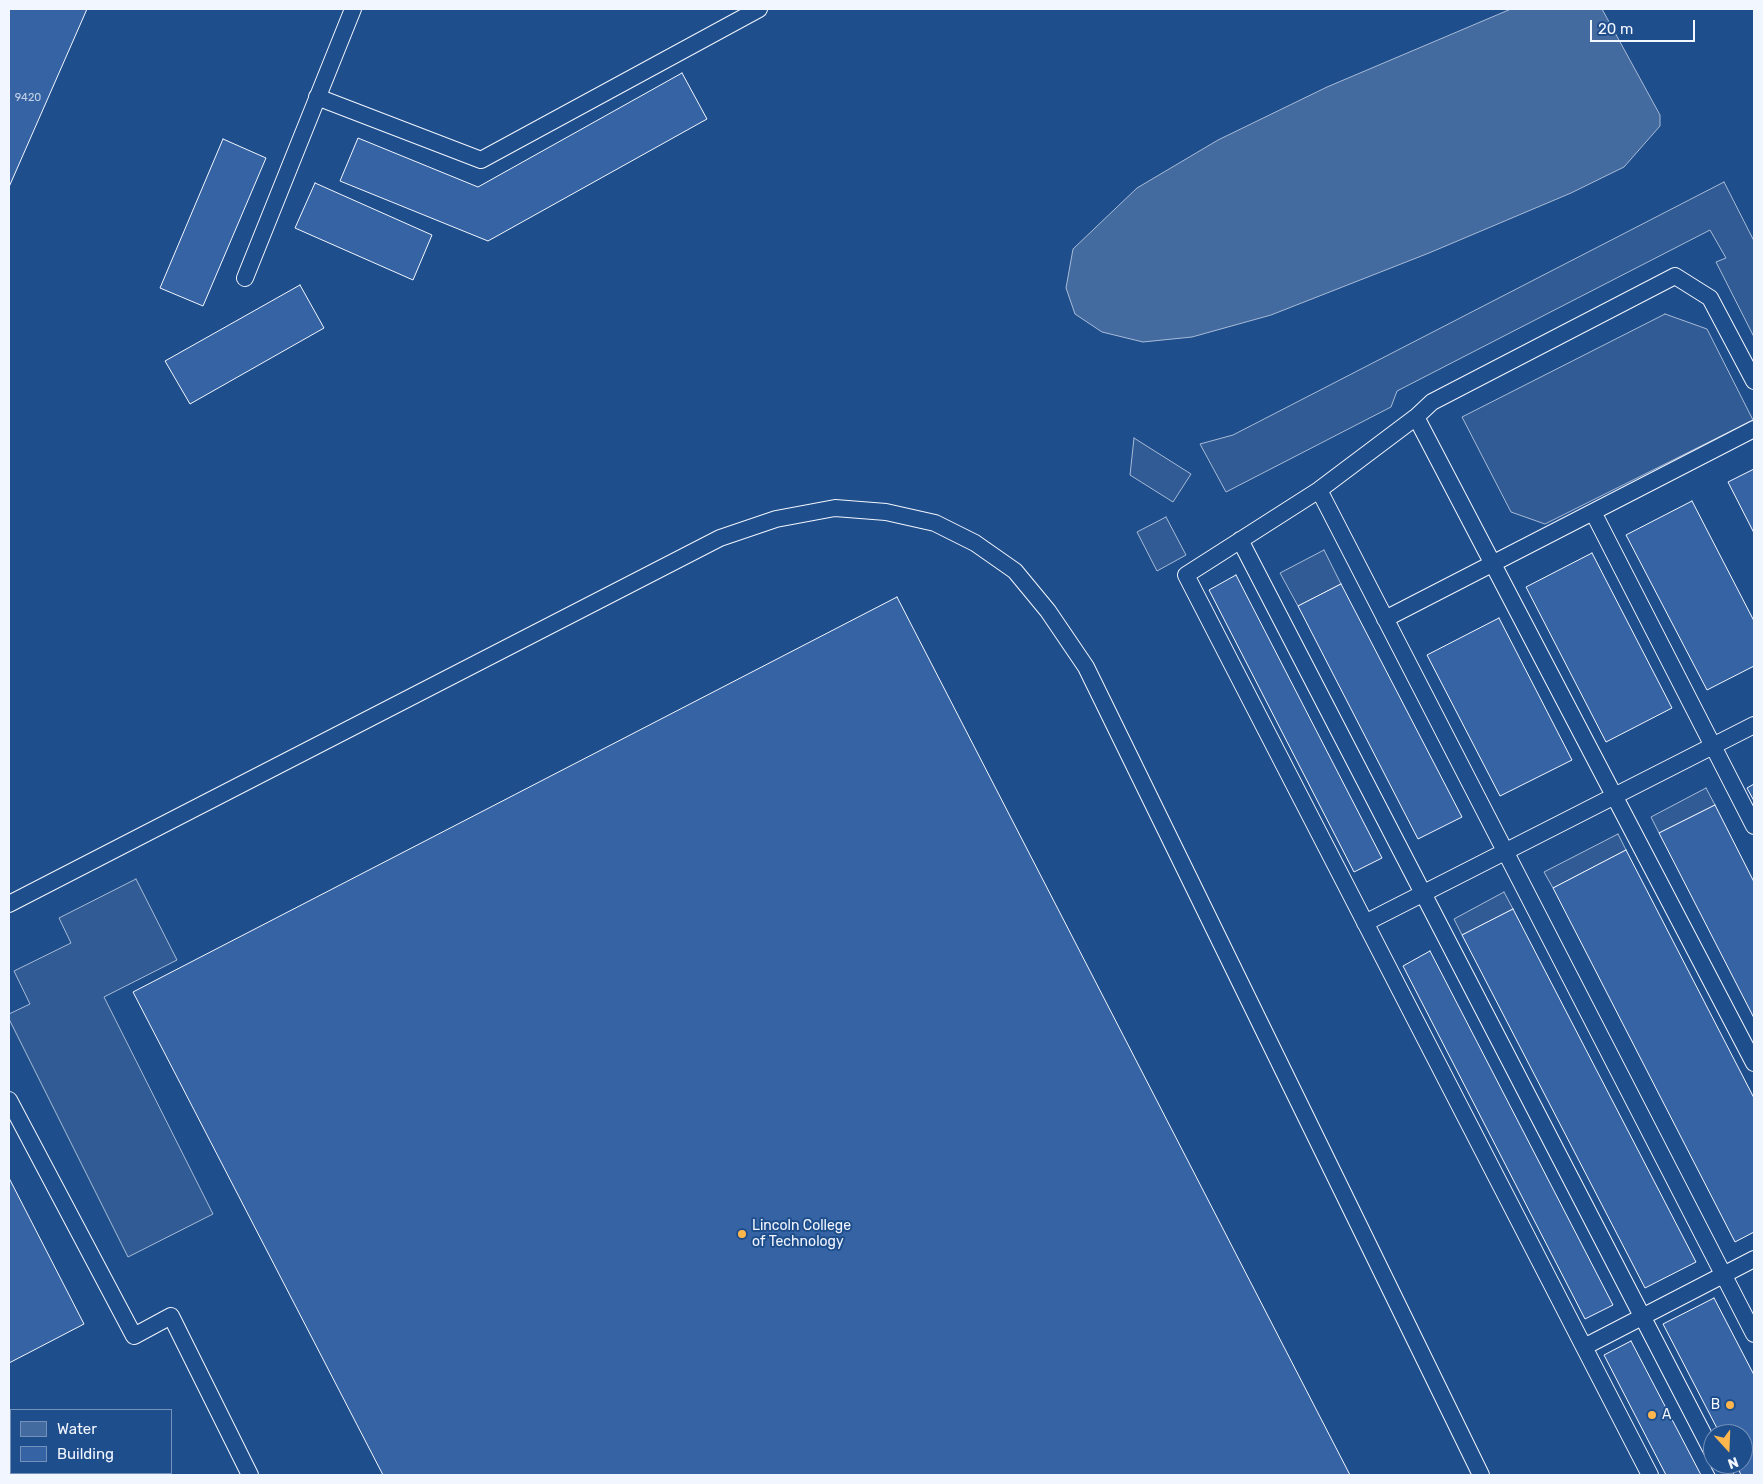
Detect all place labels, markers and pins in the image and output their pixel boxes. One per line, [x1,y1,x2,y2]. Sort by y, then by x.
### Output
place label: Lincoln College of Technology [752,1218,851,1250]
marker: Lincoln College of Technology [736,1228,748,1240]
place label: B [1711,1397,1720,1413]
marker: B [1724,1399,1736,1411]
place label: A [1662,1407,1671,1423]
marker: A [1646,1409,1658,1421]

